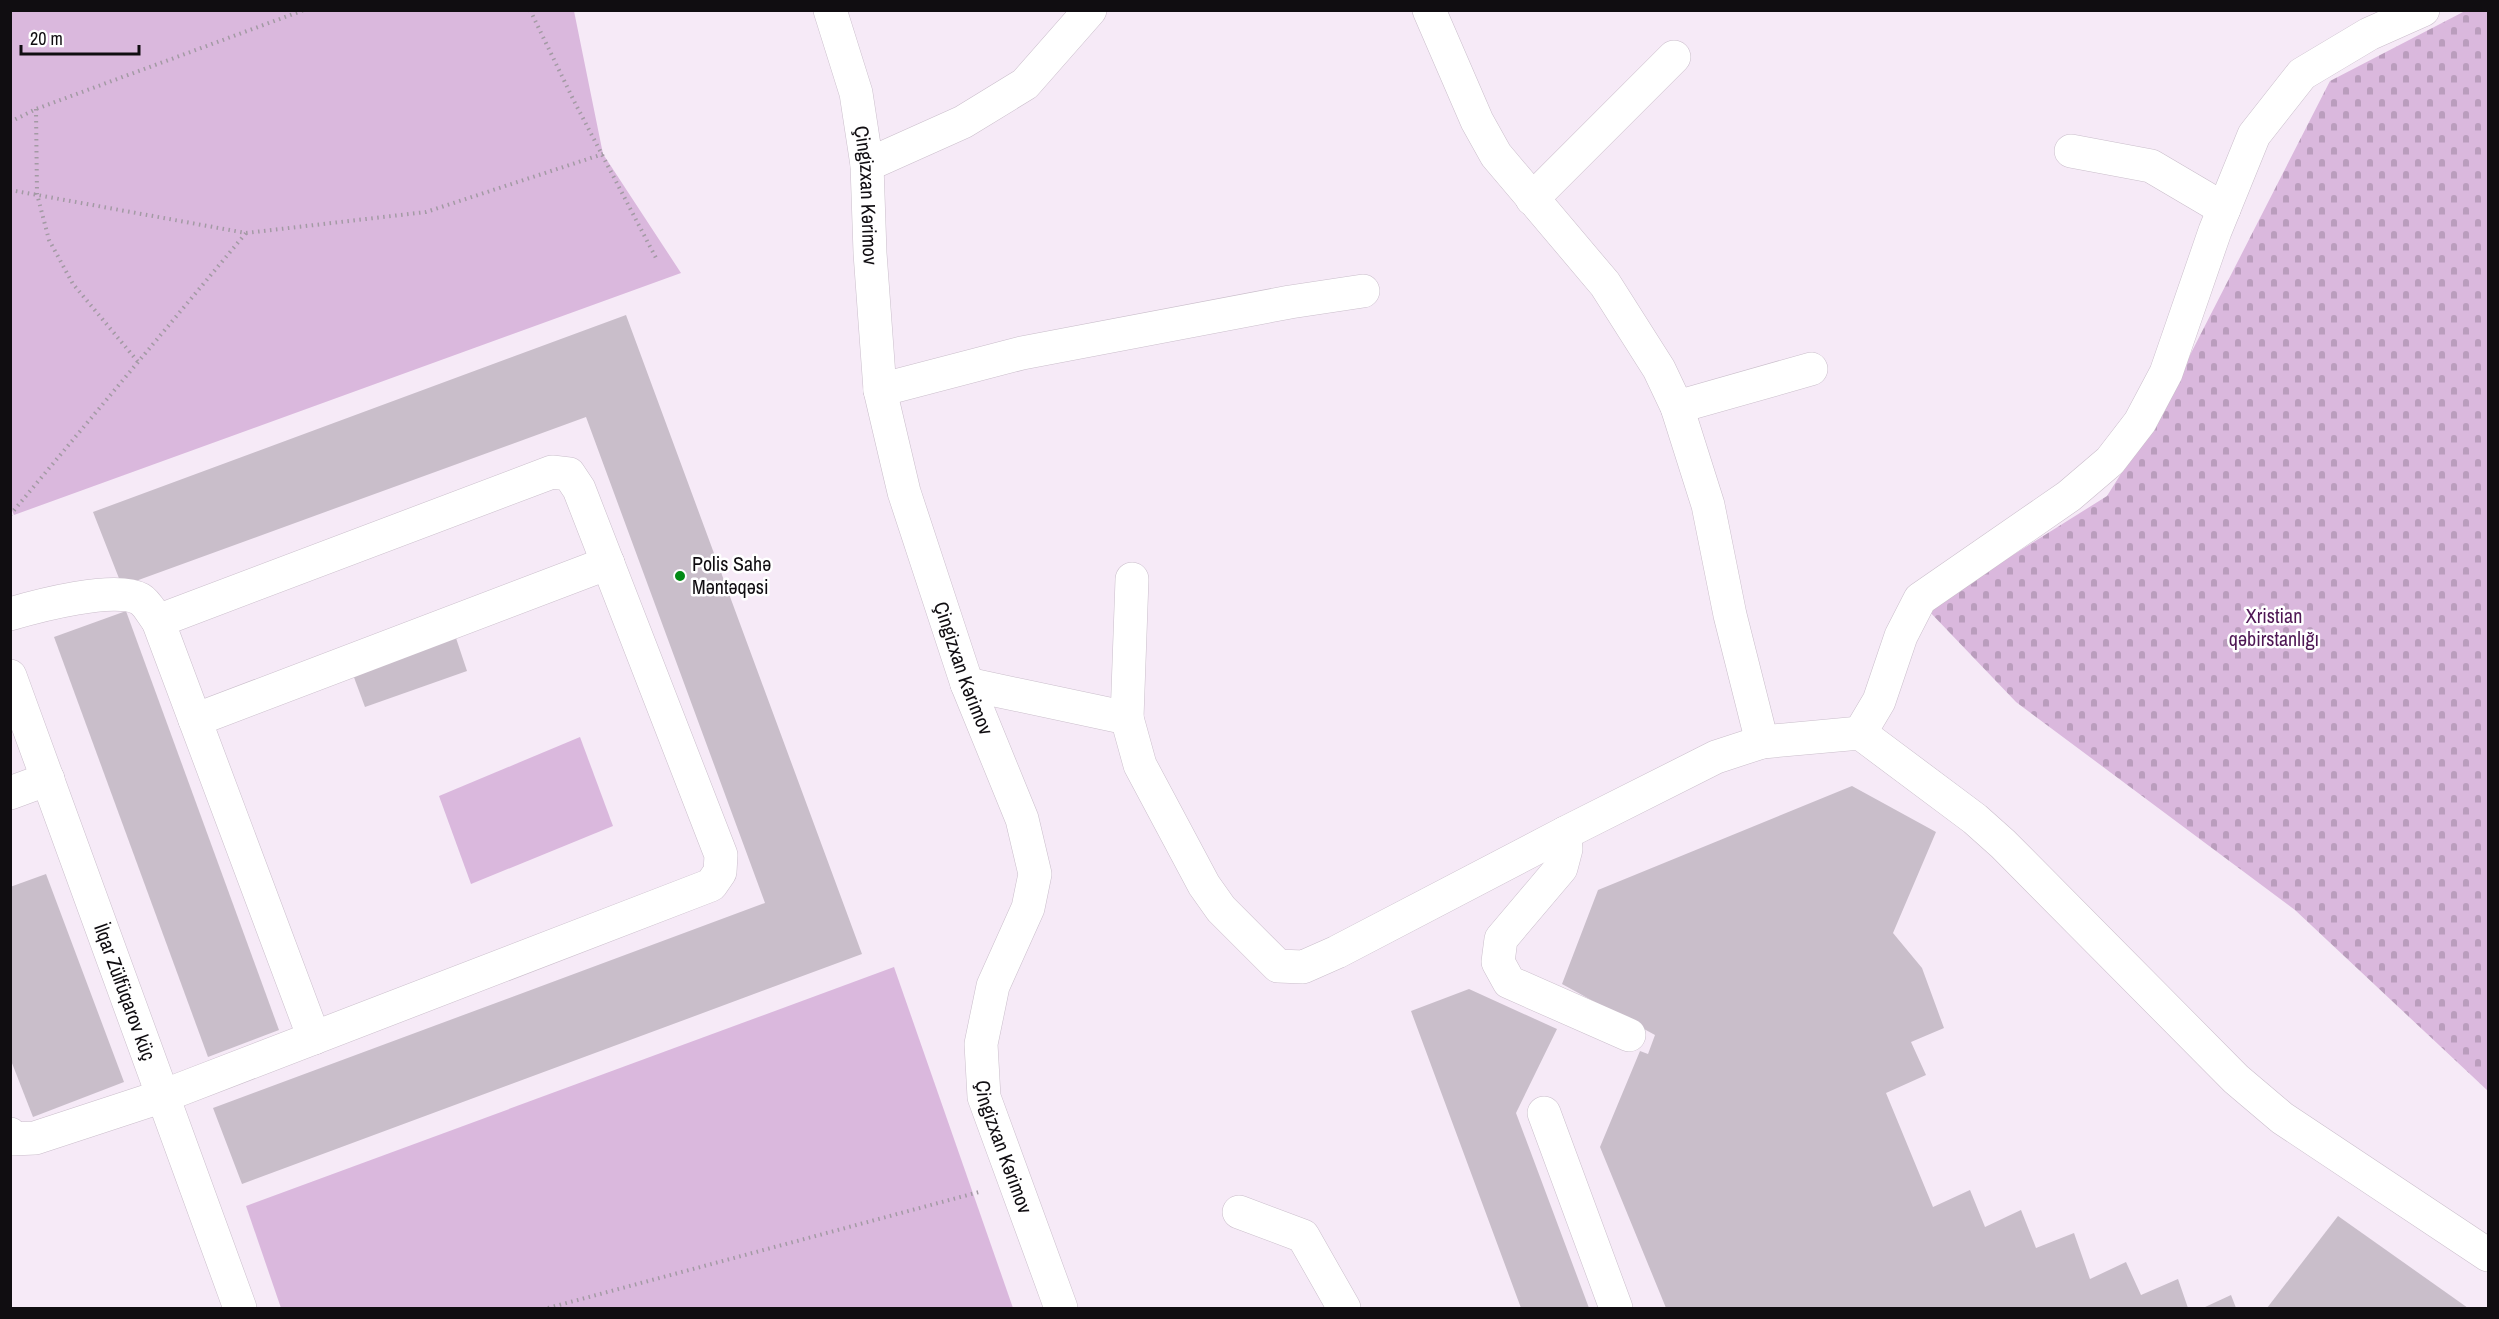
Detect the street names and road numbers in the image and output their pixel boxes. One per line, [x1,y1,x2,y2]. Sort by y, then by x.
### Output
street label: Çingizxan Kərimov [848,124,885,267]
street label: Çingizxan Kərimov [928,598,1001,739]
street label: İlqar Zülfüqarov küç [88,919,163,1064]
street label: Çingizxan Kərimov [970,1080,1040,1218]

